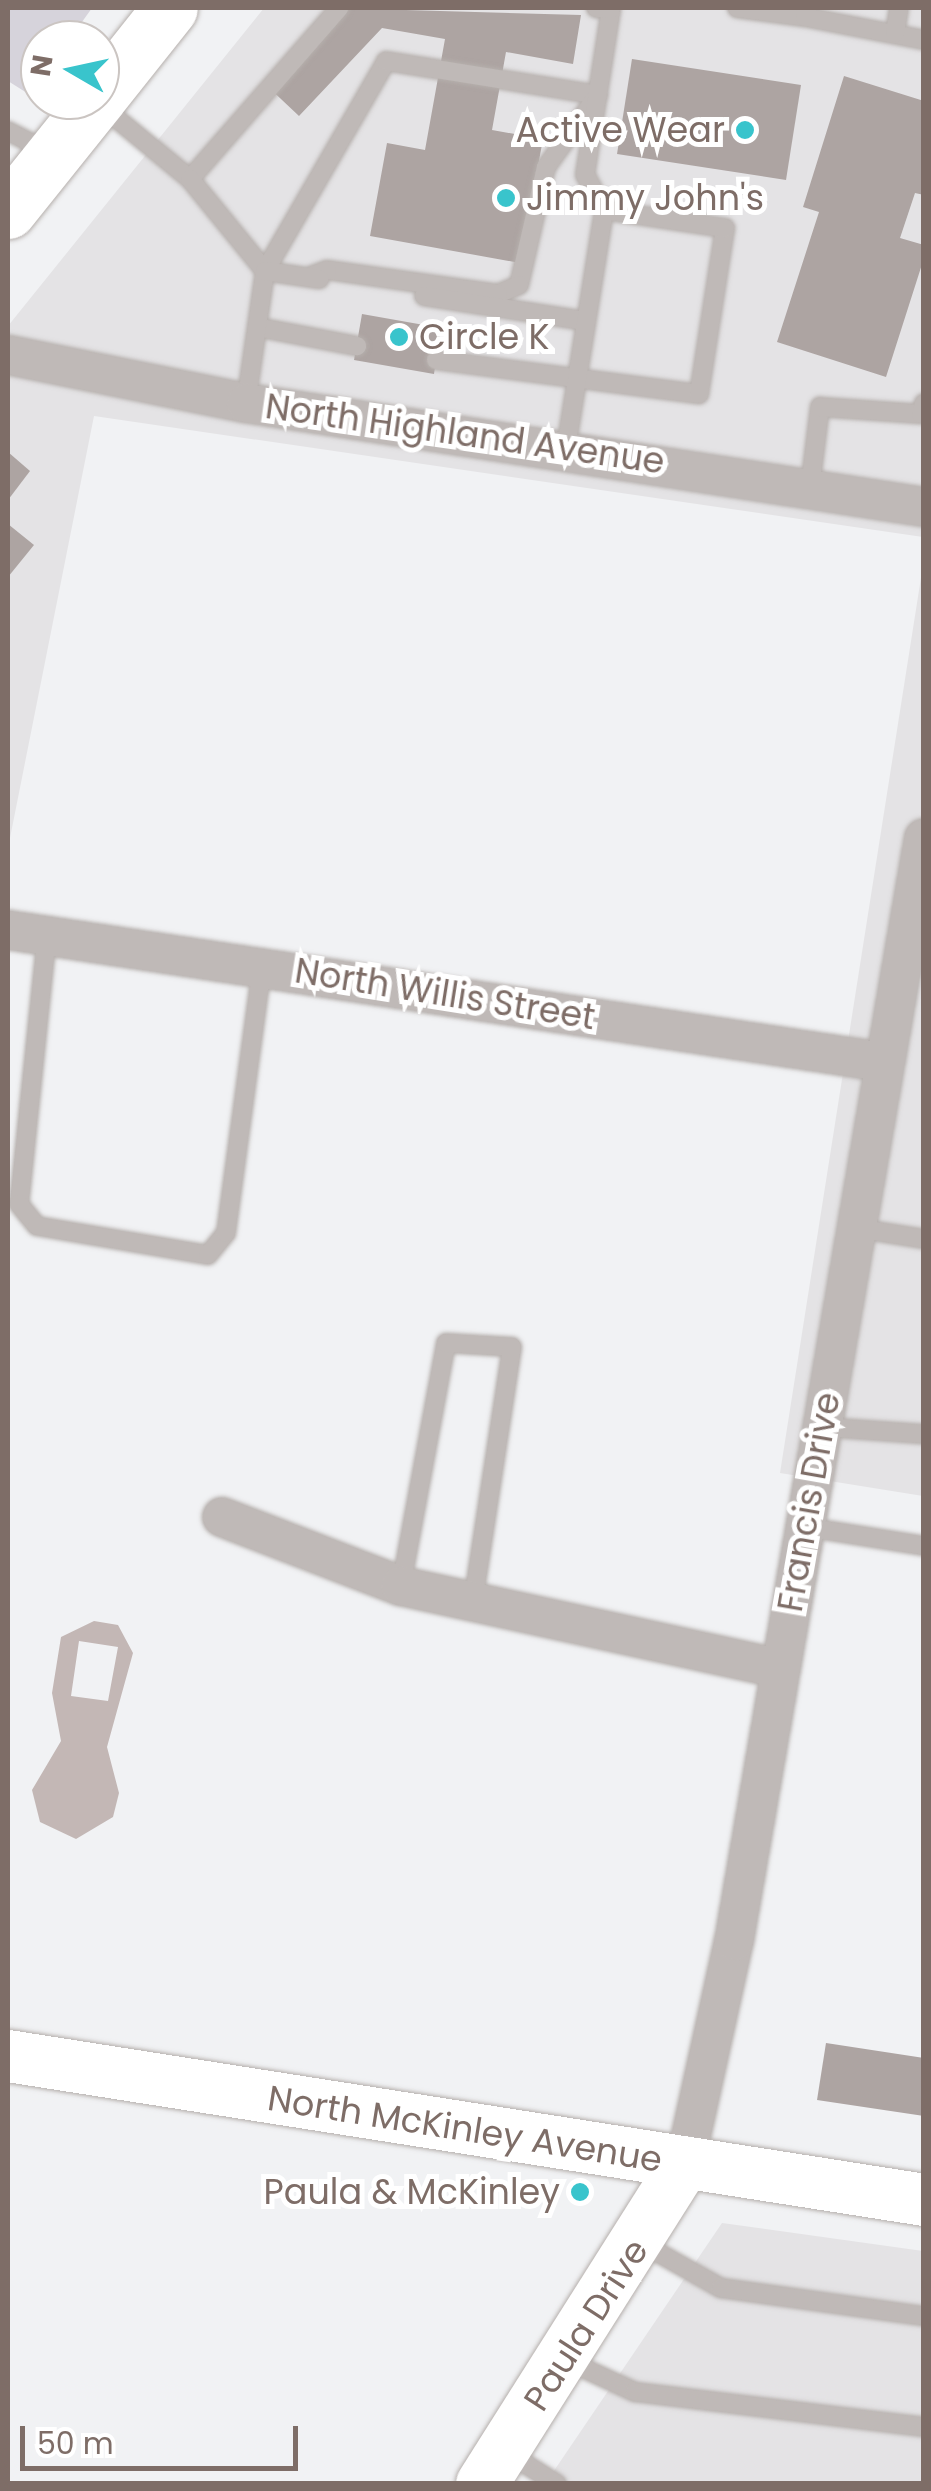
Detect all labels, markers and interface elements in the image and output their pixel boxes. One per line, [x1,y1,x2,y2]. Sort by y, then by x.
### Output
north arrow [20,20,120,120]
text: N [21,52,63,79]
place label: Active Wear [516,109,725,151]
marker: Active Wear [734,119,756,141]
place label: Jimmy John's [526,177,764,219]
marker: Jimmy John's [495,187,517,209]
place label: Circle K [419,316,550,358]
marker: Circle K [388,326,410,348]
street label: North Highland Avenue [263,385,667,483]
street label: North Willis Street [292,950,598,1038]
street label: Francis Drive [769,1389,849,1615]
street label: North McKinley Avenue [265,2077,665,2181]
place label: Paula & McKinley [263,2171,560,2213]
marker: Paula & McKinley [569,2181,591,2203]
street label: Paula Drive [515,2232,657,2418]
scale bar [25,2406,302,2468]
text: 50 m [37,2422,114,2465]

